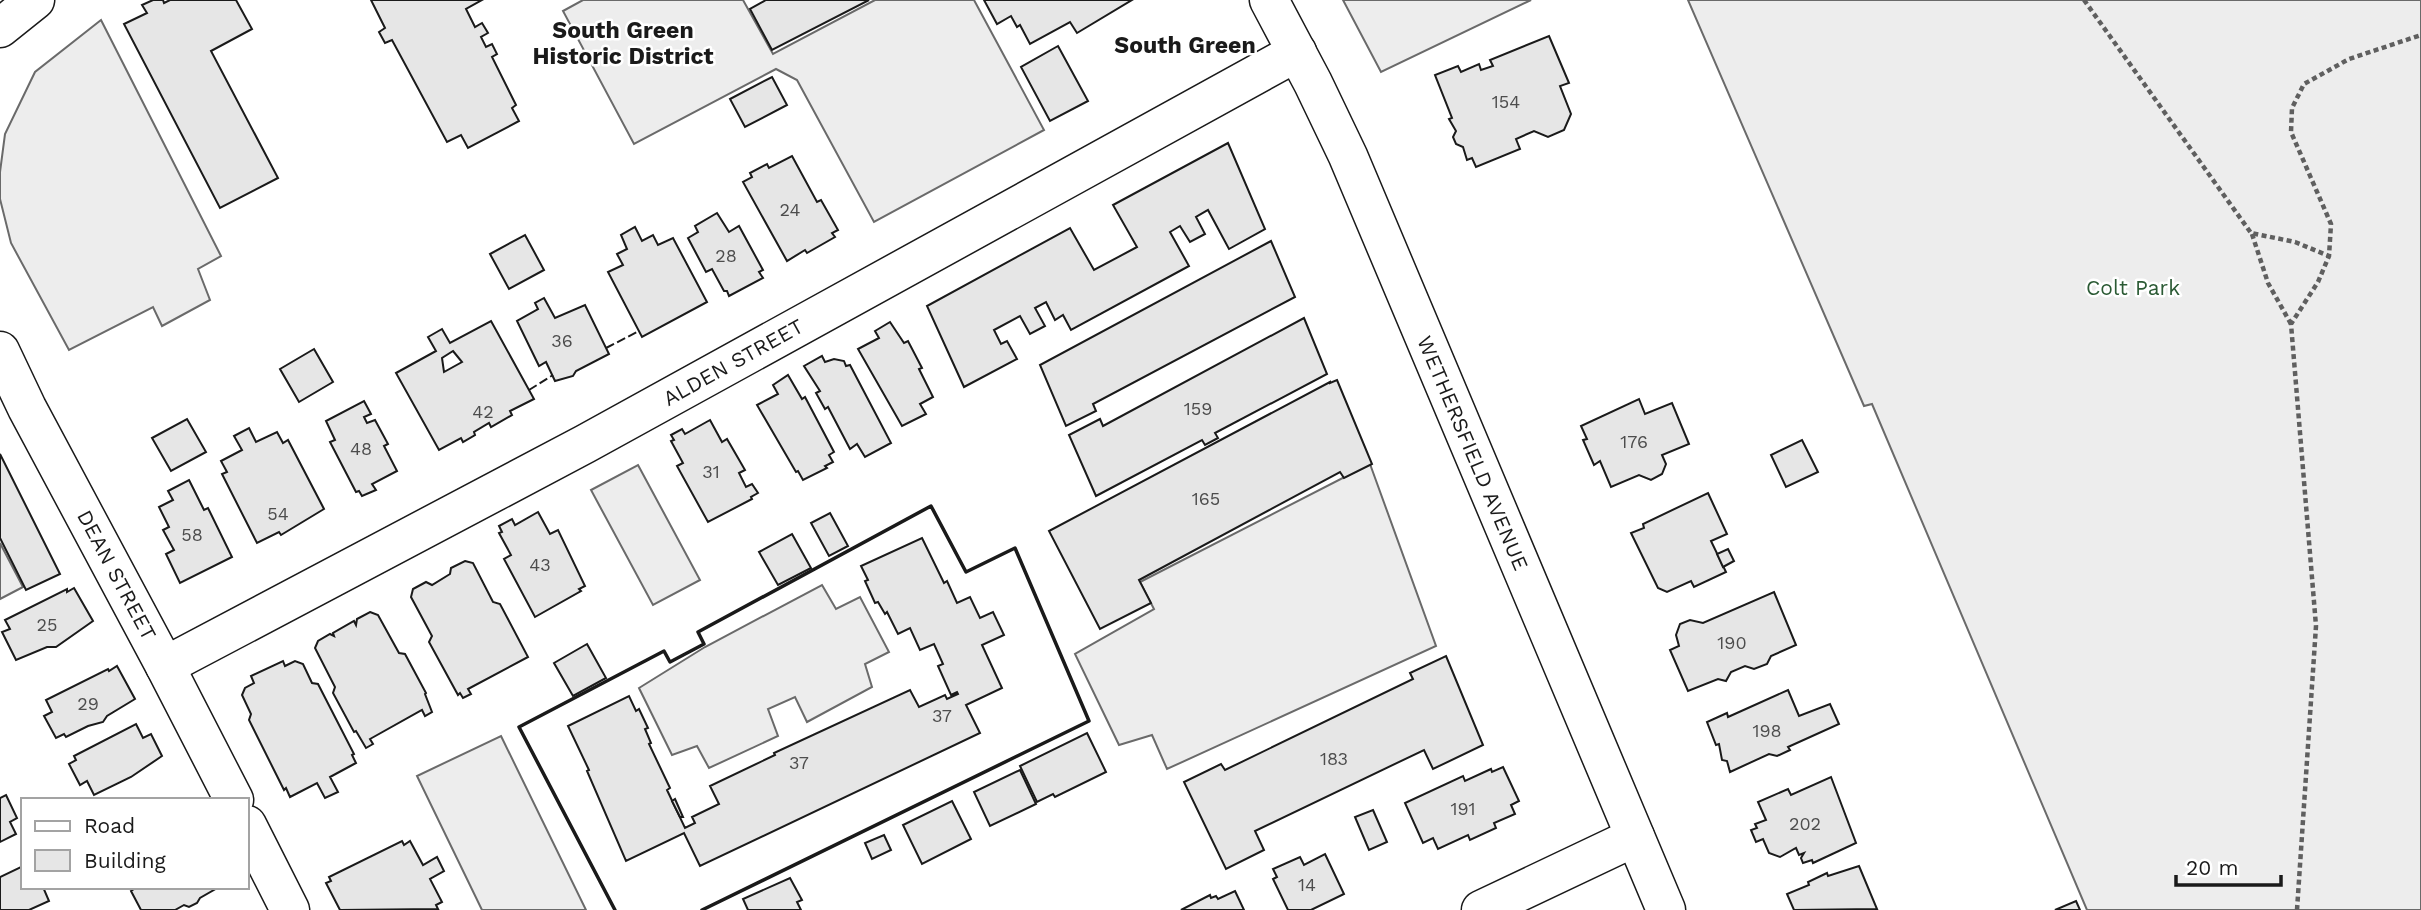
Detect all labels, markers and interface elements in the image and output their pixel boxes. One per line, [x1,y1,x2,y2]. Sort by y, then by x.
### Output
district label: South Green Historic District [532,17,714,70]
district label: South Green [1114,32,1256,59]
house number: 154 [1492,91,1520,112]
house number: 24 [780,199,800,220]
house number: 28 [715,245,737,266]
park label: Colt Park [2086,275,2180,300]
street label: ALDEN STREET [659,313,808,411]
house number: 36 [551,330,573,351]
street label: WETHERSFIELD AVENUE [1412,332,1534,574]
house number: 159 [1184,398,1212,419]
house number: 42 [472,401,494,422]
house number: 176 [1620,431,1648,452]
house number: 48 [350,438,372,459]
house number: 31 [702,461,720,482]
house number: 165 [1192,488,1220,509]
house number: 54 [267,503,289,524]
street label: DEAN STREET [72,506,162,645]
house number: 58 [181,524,203,545]
house number: 43 [529,554,551,575]
house number: 25 [37,614,57,635]
house number: 190 [1717,632,1747,653]
house number: 29 [77,693,99,714]
house number: 37 [932,705,952,726]
house number: 198 [1752,720,1782,741]
house number: 183 [1320,748,1348,769]
house number: 37 [789,752,809,773]
legend [21,798,248,889]
house number: 191 [1450,798,1476,819]
text: Road [84,813,135,838]
house number: 202 [1789,813,1821,834]
scale bar [2176,844,2281,888]
text: Building [84,848,166,873]
text: 20 m [2186,855,2238,880]
house number: 14 [1298,874,1316,895]

